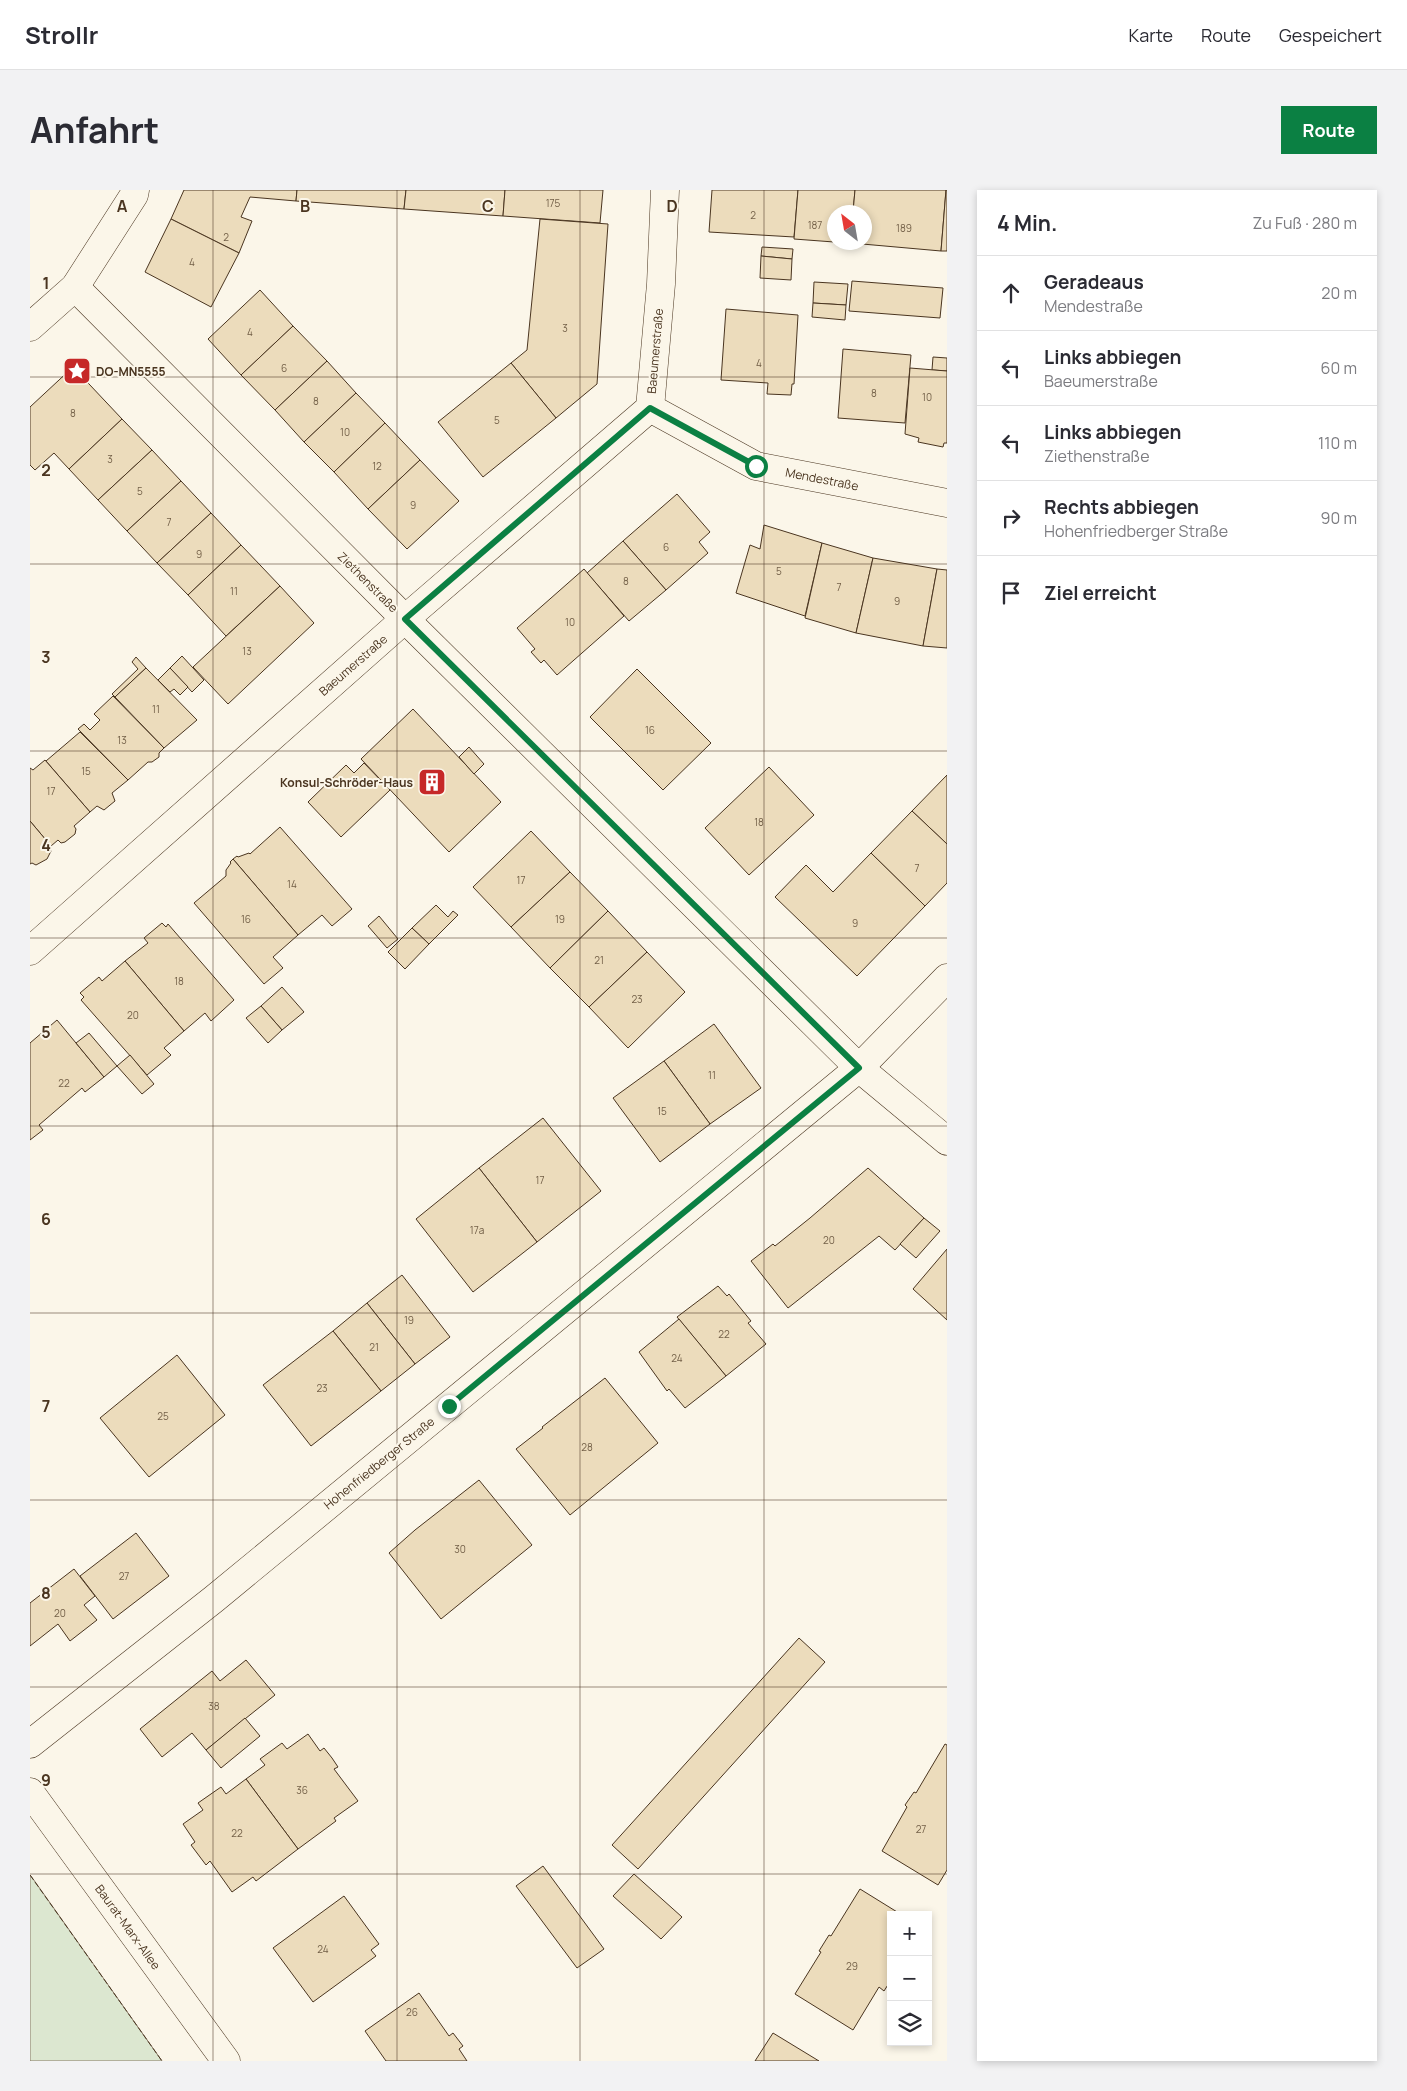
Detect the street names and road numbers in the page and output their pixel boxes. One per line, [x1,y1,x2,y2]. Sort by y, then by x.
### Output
street label: Baeumerstraße [643,308,667,394]
street label: Mendestraße [784,464,860,494]
street label: Ziethenstraße [334,548,402,616]
street label: Baeumerstraße [315,631,391,699]
street label: Hohenfriedberger Straße [320,1413,438,1513]
street label: Baurat-Marx-Allee [91,1881,165,1973]

